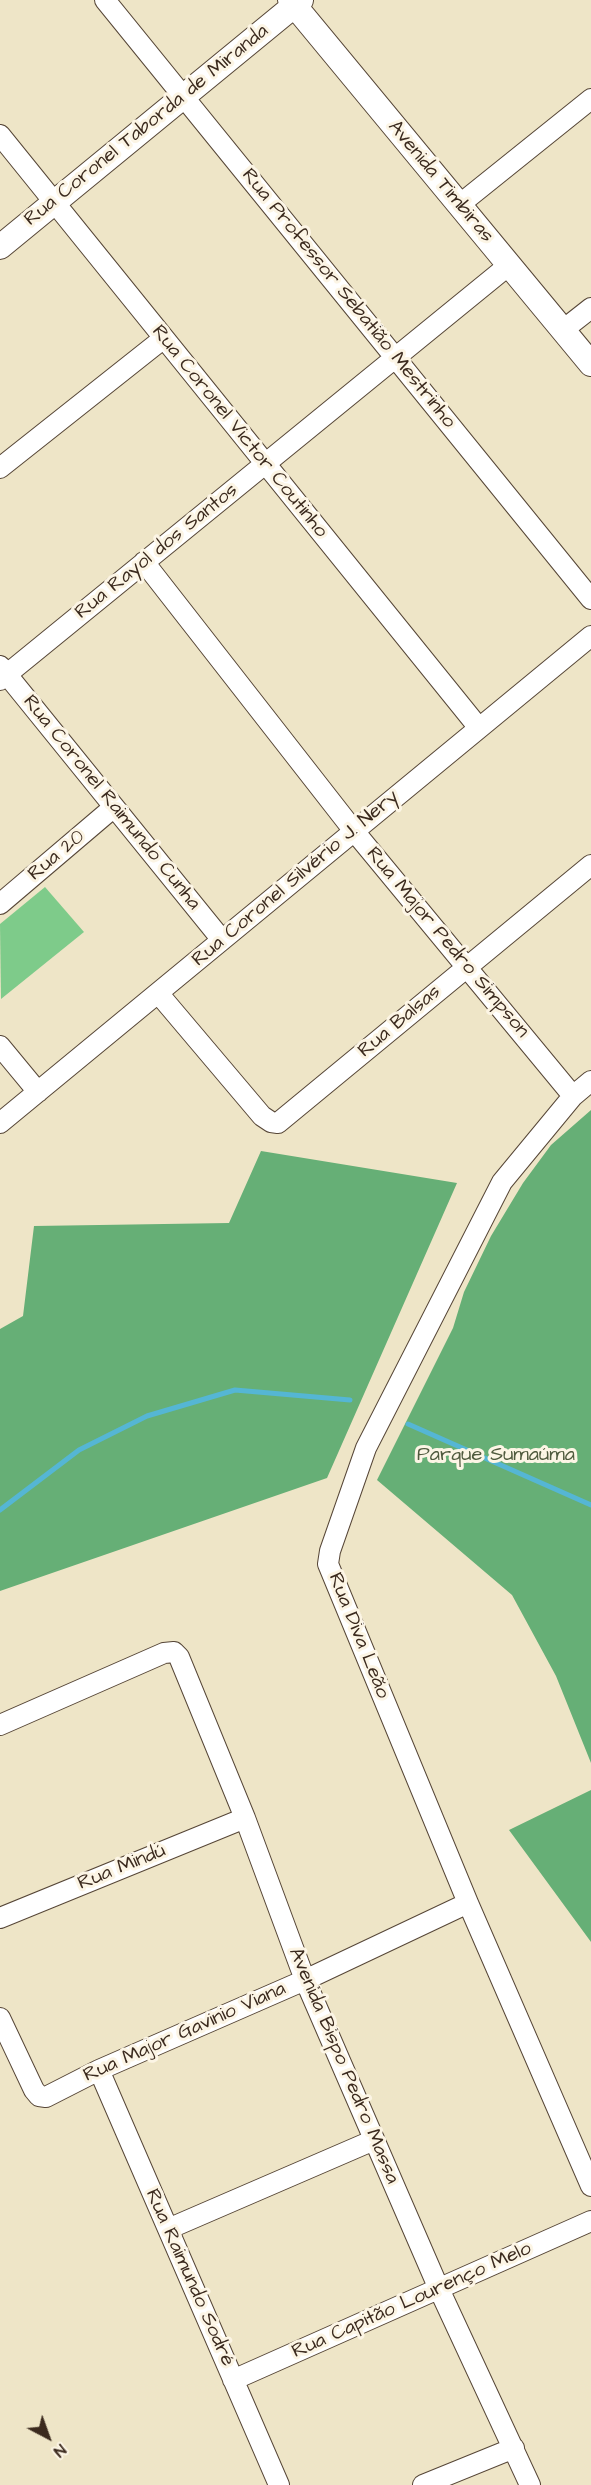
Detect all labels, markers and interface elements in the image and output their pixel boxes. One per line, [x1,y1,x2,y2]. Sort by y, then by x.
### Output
street label: Rua Coronel Taborda de Miranda [20,20,274,232]
street label: Avenida Timbiras [382,116,498,248]
street label: Rua Professor Sebatião Mestrinho [236,164,460,434]
street label: Rua Coronel Victor Coutinho [146,321,332,543]
street label: Rua Rayol dos Santos [71,479,243,625]
street label: Rua Coronel Raimundo Cunha [17,691,205,915]
street label: Rua Coronel Silvério J. Nery [188,785,404,973]
street label: Rua 20 [24,825,90,887]
street label: Rua Major Pedro Simpson [360,843,534,1043]
street label: Rua Balsas [354,981,446,1063]
park label: Parque Sumaúma [417,1444,575,1468]
street label: Rua Diva Leão [322,1570,394,1702]
street label: Rua Mindú [75,1840,169,1896]
street label: Avenida Bispo Pedro Massa [282,1944,404,2188]
street label: Rua Major Gavinio Viana [80,1978,290,2088]
street label: Rua Raimundo Sodré [139,2186,239,2370]
street label: Rua Capitão Lourenço Melo [289,2237,535,2365]
north arrow [18,2407,78,2467]
text: N [49,2439,71,2462]

